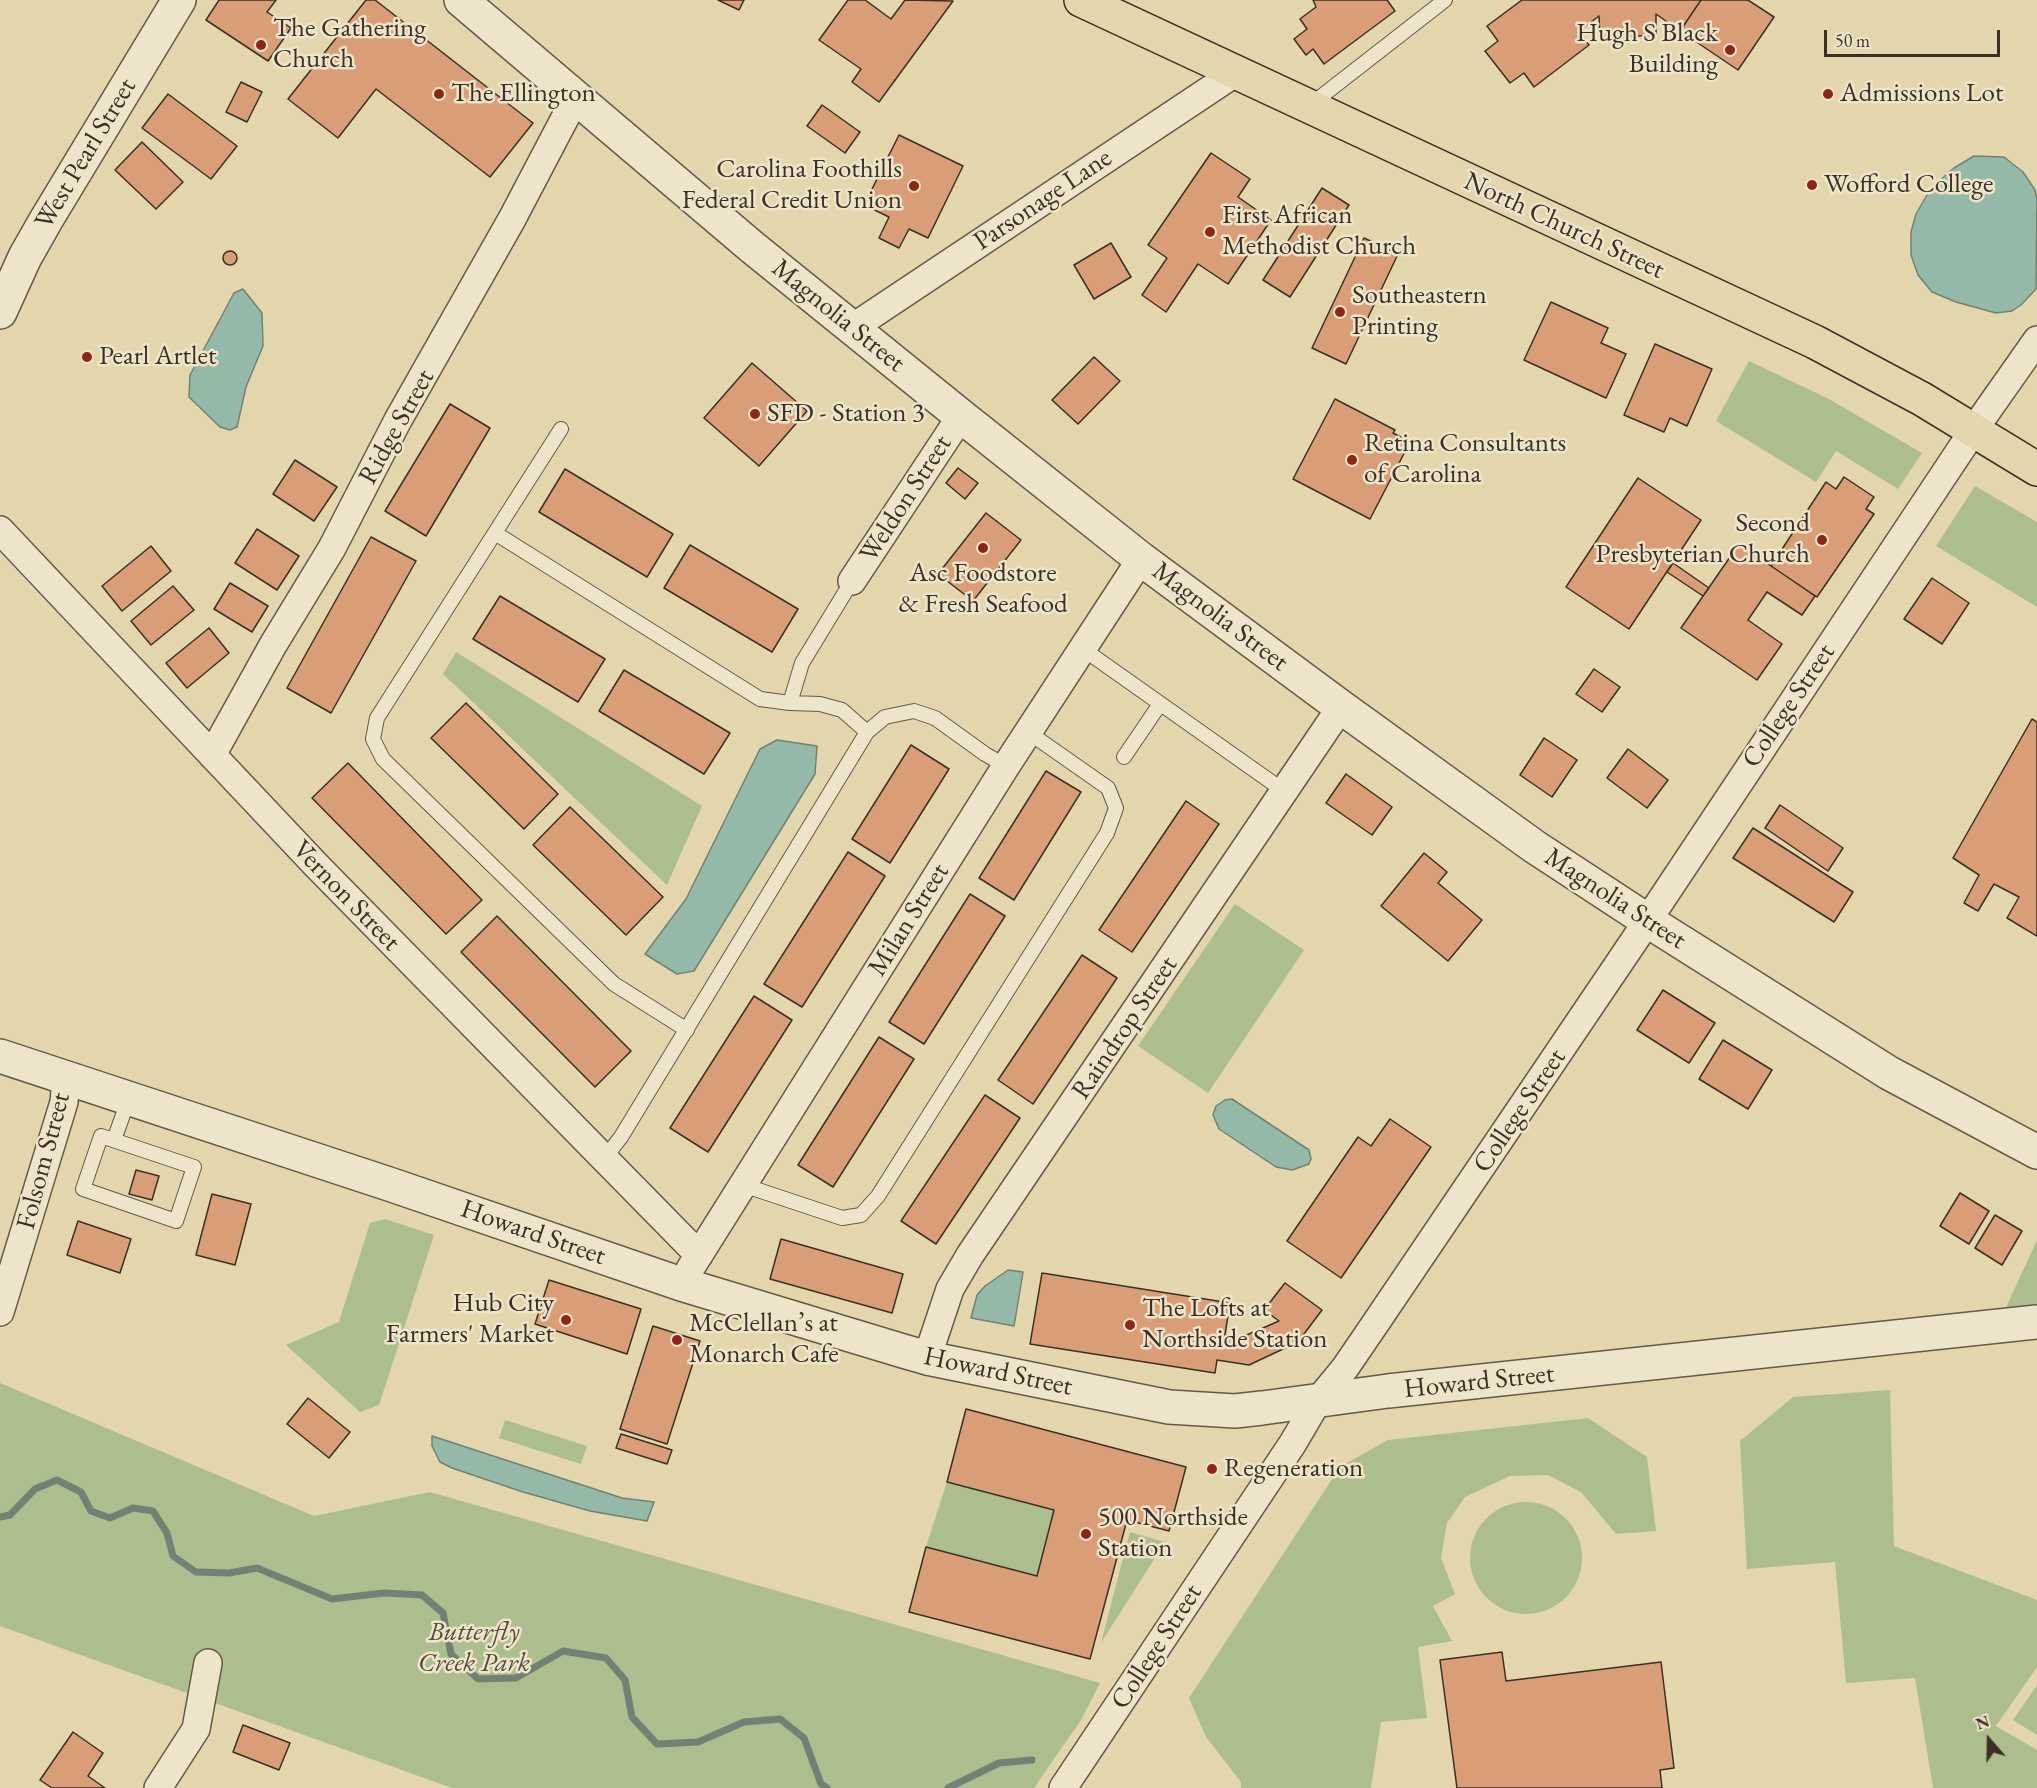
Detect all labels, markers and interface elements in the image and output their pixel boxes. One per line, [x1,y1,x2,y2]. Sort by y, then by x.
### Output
place label: The Gathering Church [273,13,426,76]
place label: Hugh S Black Building [1576,18,1718,81]
scale bar [1827,18,2002,56]
text: 50 m [1835,29,1870,52]
marker: The Gathering Church [254,38,268,52]
marker: Hugh S Black Building [1723,43,1737,57]
street label: West Pearl Street [28,73,144,235]
place label: The Ellington [451,78,596,110]
place label: Admissions Lot [1840,78,2003,110]
marker: The Ellington [432,87,446,101]
marker: Admissions Lot [1821,87,1835,101]
street label: Parsonage Lane [968,142,1118,258]
place label: Carolina Foothills Federal Credit Union [682,154,902,217]
street label: North Church Street [1459,165,1669,287]
place label: Wofford College [1824,169,1994,201]
marker: Wofford College [1805,178,1819,192]
marker: Carolina Foothills Federal Credit Union [907,179,921,193]
place label: First African Methodist Church [1222,200,1416,263]
marker: First African Methodist Church [1203,225,1217,239]
street label: Magnolia Street [765,252,911,380]
place label: Southeastern Printing [1352,280,1487,343]
marker: Southeastern Printing [1333,305,1347,319]
place label: Pearl Artlet [99,341,216,373]
marker: Pearl Artlet [80,350,94,364]
street label: Ridge Street [352,364,442,490]
place label: SFD - Station 3 [767,398,925,430]
marker: SFD - Station 3 [748,407,762,421]
place label: Retina Consultants of Carolina [1364,428,1566,491]
street label: Weldon Street [853,429,959,569]
marker: Retina Consultants of Carolina [1345,453,1359,467]
place label: Second Presbyterian Church [1595,508,1810,571]
marker: Second Presbyterian Church [1815,533,1829,547]
marker: Asc Foodstore & Fresh Seafood [976,541,990,555]
street label: Magnolia Street [1146,555,1294,679]
place label: Asc Foodstore & Fresh Seafood [898,558,1068,621]
street label: College Street [1736,638,1842,774]
street label: Vernon Street [285,834,407,958]
street label: Magnolia Street [1538,841,1692,957]
street label: Milan Street [862,857,956,983]
street label: Raindrop Street [1065,950,1185,1106]
street label: College Street [1467,1043,1573,1179]
street label: Folsom Street [10,1089,78,1233]
street label: Howard Street [456,1193,610,1273]
place label: Hub City Farmers' Market [386,1288,554,1351]
place label: The Lofts at Northside Station [1142,1293,1328,1356]
place label: McClellan’s at Monarch Cafe [689,1308,839,1371]
marker: Hub City Farmers' Market [559,1313,573,1327]
marker: The Lofts at Northside Station [1123,1318,1137,1332]
marker: McClellan’s at Monarch Cafe [670,1333,684,1347]
street label: Howard Street [921,1340,1075,1404]
street label: Howard Street [1402,1358,1556,1406]
place label: Regeneration [1224,1453,1363,1485]
marker: Regeneration [1205,1462,1219,1476]
place label: 500 Northside Station [1098,1502,1248,1565]
marker: 500 Northside Station [1079,1527,1093,1541]
street label: College Street [1105,1578,1209,1716]
park label: Butterfly Creek Park [418,1617,530,1680]
north arrow [1959,1710,2019,1770]
text: N [1973,1711,1992,1735]

